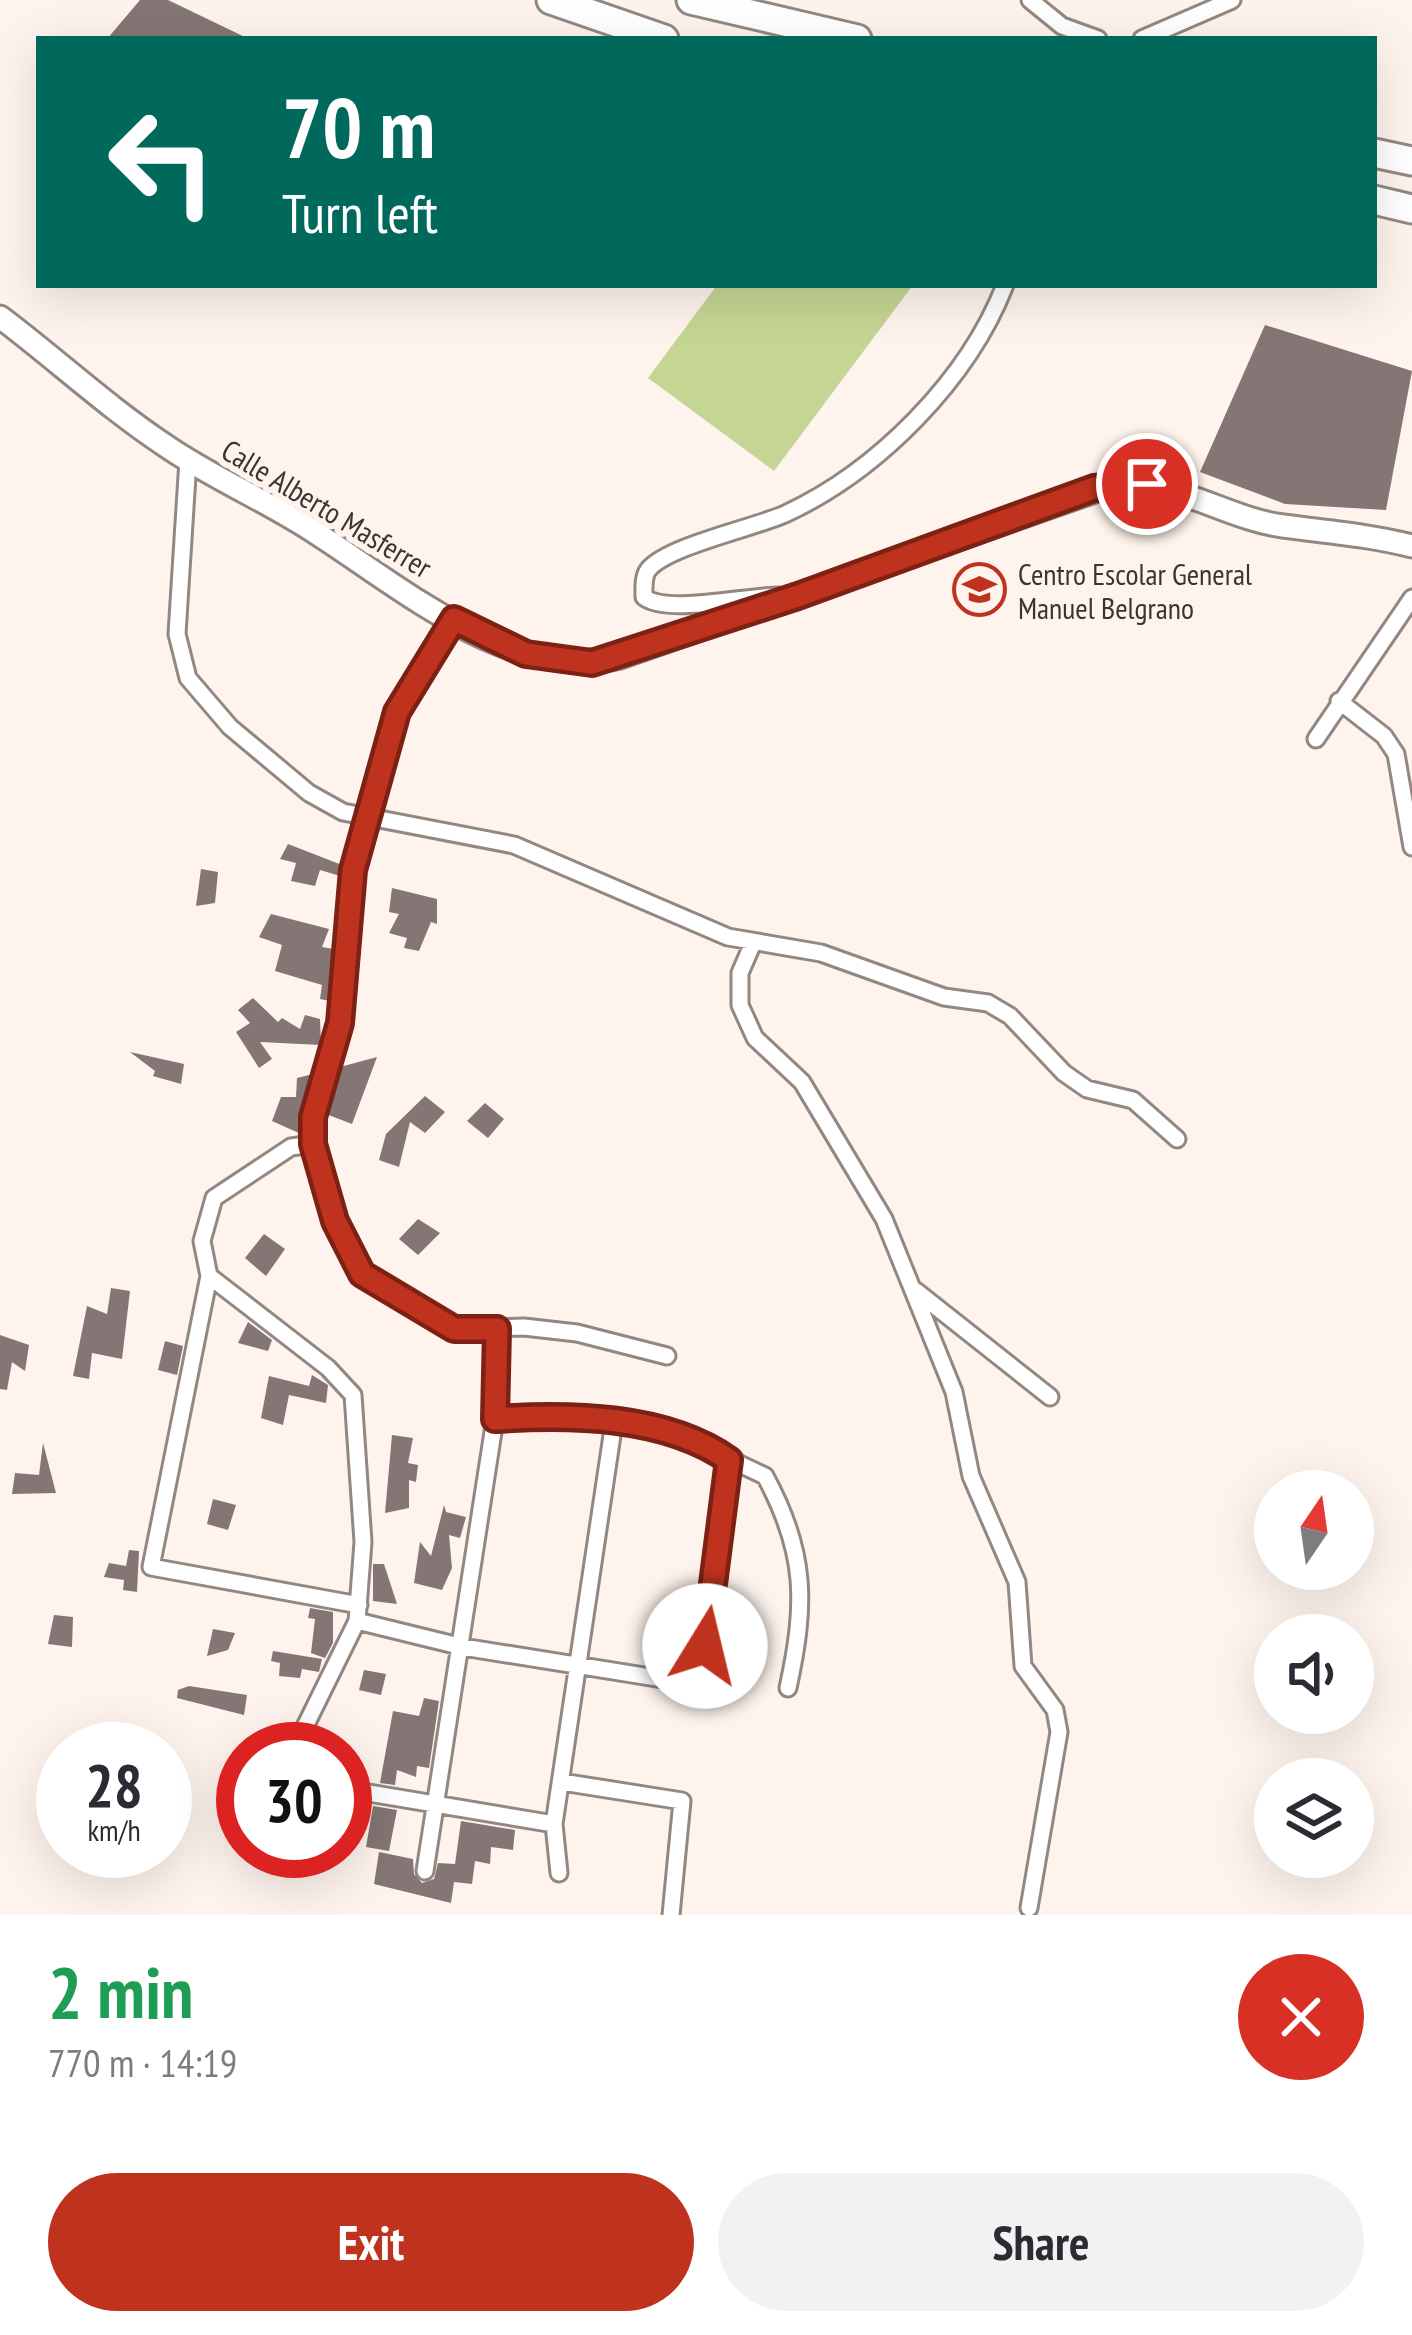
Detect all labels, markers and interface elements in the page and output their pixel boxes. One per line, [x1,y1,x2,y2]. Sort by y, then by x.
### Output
text: 70 m [282,72,435,181]
icon: left [84,84,240,240]
text: Turn left [282,178,438,248]
street label: Calle Alberto Masferrer [215,430,440,586]
pin [1096,433,1198,535]
icon: arrive [1114,451,1180,517]
place label: Centro Escolar General Manuel Belgrano [1018,554,1252,627]
school or university icon: Centro Escolar General Manuel Belgrano [951,562,1007,618]
north arrow [1254,1470,1374,1590]
map controls [1254,1470,1374,1878]
position arrow [642,1583,768,1709]
button: sound [1254,1614,1374,1734]
speed limit sign: 30 [216,1722,372,1878]
text: 28 [85,1746,143,1824]
button: layers [1254,1758,1374,1878]
text: km/h [87,1810,141,1849]
text: 2 min [48,1945,193,2038]
button: close [1238,1954,1364,2080]
text: 770 m · 14:19 [48,2037,237,2088]
button: Exit [48,2173,694,2311]
button: Share [718,2173,1364,2311]

